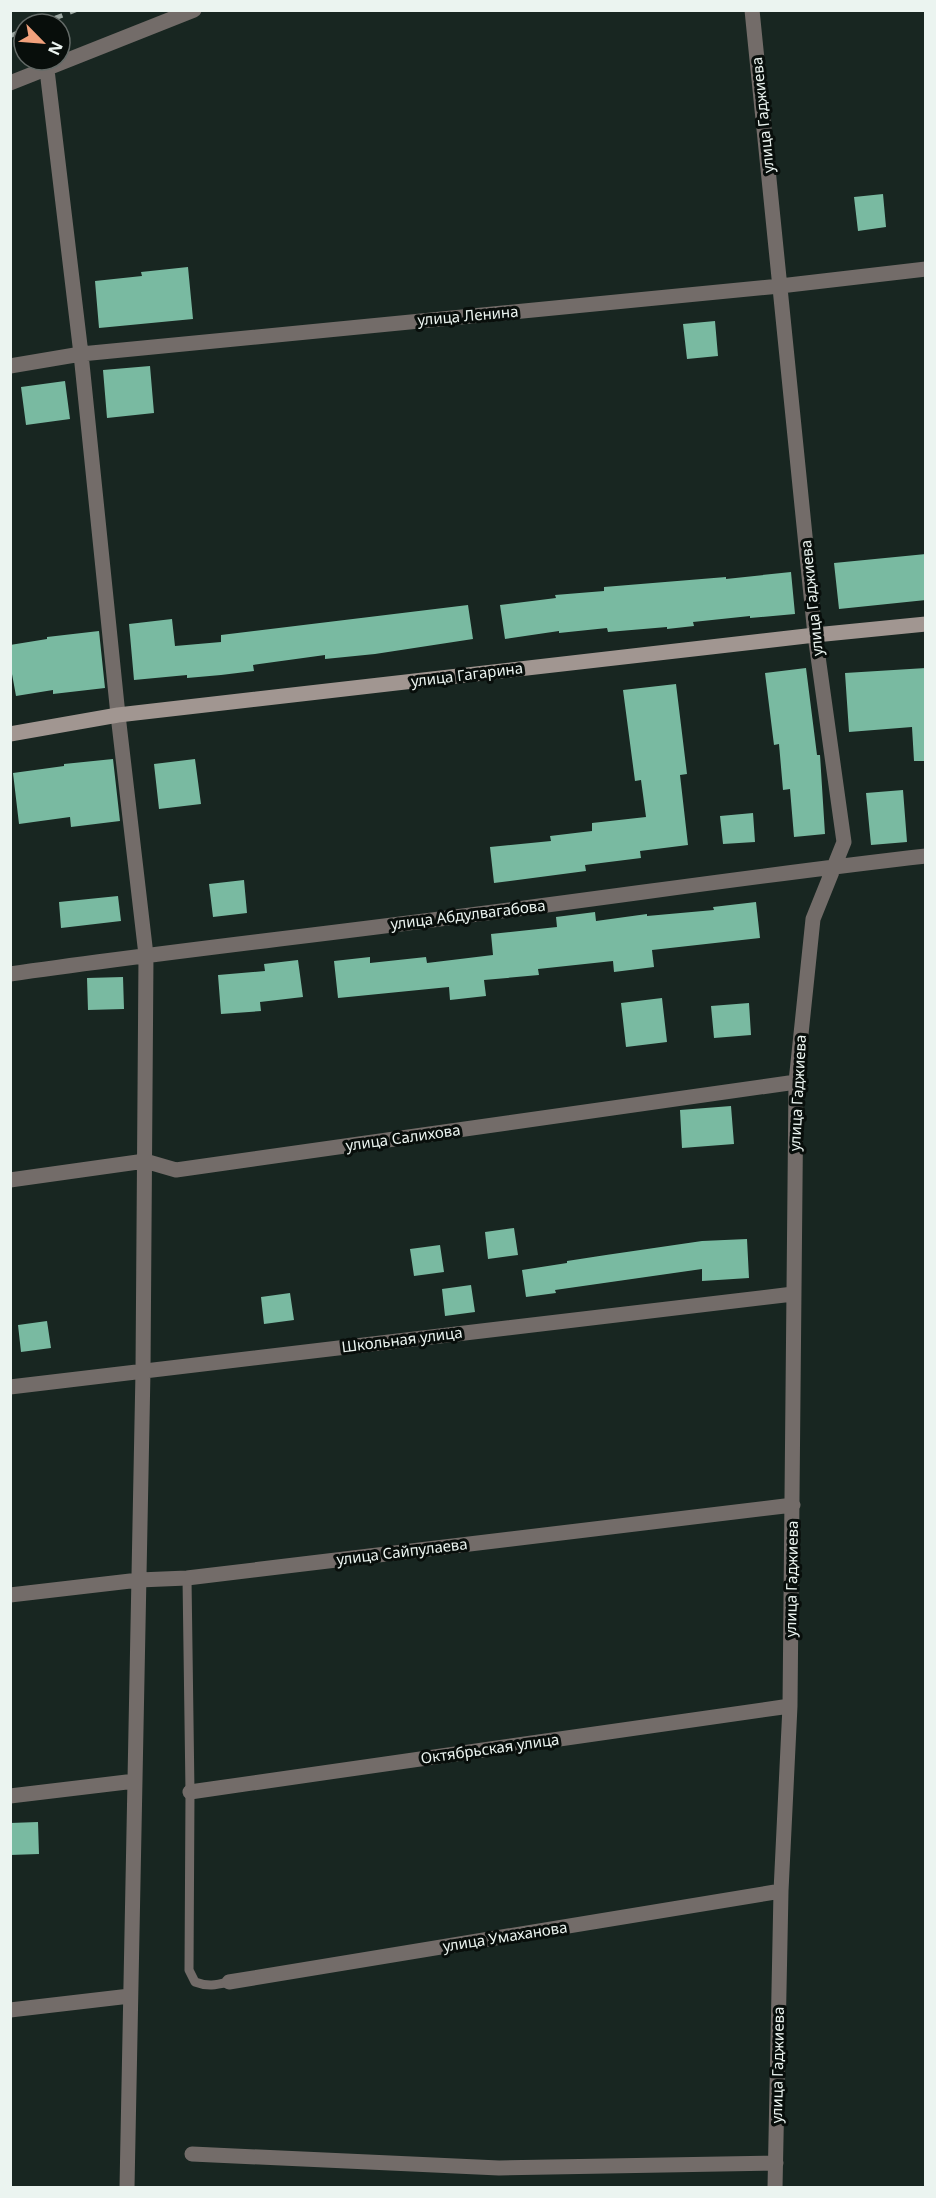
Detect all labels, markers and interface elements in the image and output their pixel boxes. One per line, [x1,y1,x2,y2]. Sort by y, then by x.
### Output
north arrow [12,12,72,72]
text: N [43,38,68,59]
street label: улица Гаджиева [746,56,778,174]
street label: улица Ленина [417,301,519,329]
street label: улица Гаджиева [795,539,827,657]
street label: улица Гагарина [410,657,524,691]
street label: улица Абдулвагабова [389,895,547,933]
street label: улица Гаджиева [784,1034,810,1152]
street label: улица Салихова [344,1119,461,1155]
street label: Школьная улица [340,1322,464,1356]
street label: улица Гаджиева [780,1520,802,1637]
street label: улица Сайпулаева [335,1533,469,1569]
street label: Октябрьская улица [419,1728,560,1768]
street label: улица Умаханова [441,1916,568,1956]
street label: улица Гаджиева [766,2006,788,2123]

